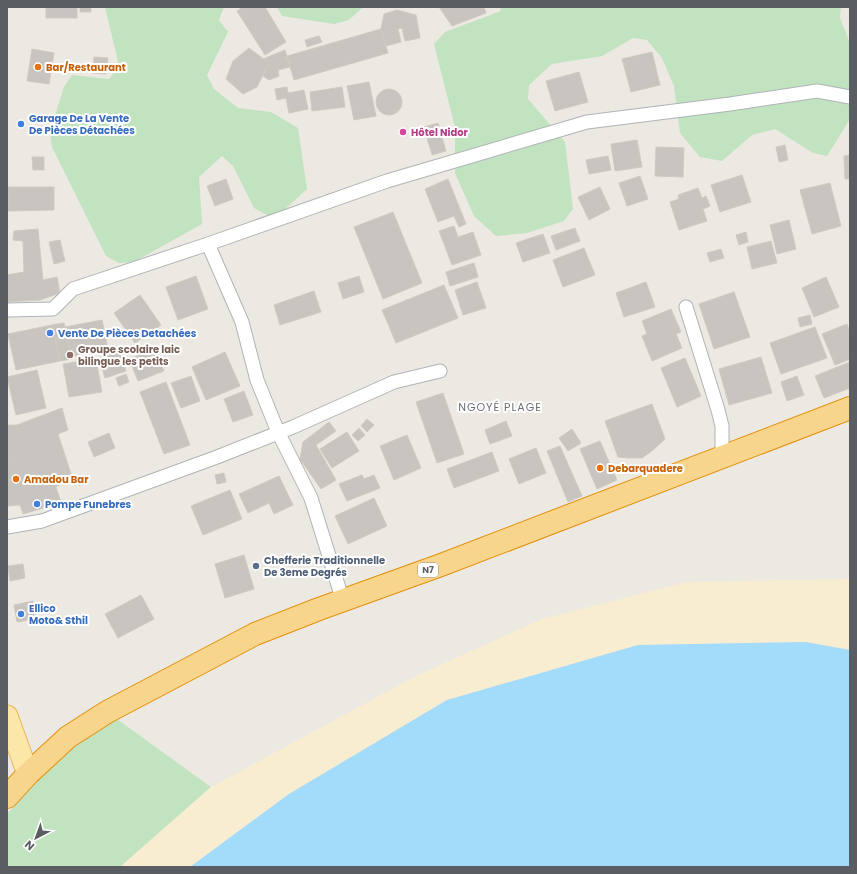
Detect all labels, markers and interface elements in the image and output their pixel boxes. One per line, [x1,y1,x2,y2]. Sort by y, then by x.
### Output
place label: Bar/Restaurant [46,60,126,75]
marker: Bar/Restaurant [33,62,43,72]
place label: Garage De La Vente De Pièces Détachées [29,111,135,138]
marker: Garage De La Vente De Pièces Détachées [16,119,26,129]
place label: Hôtel Nidor [411,125,469,140]
marker: Hôtel Nidor [398,127,408,137]
place label: Vente De Pièces Detachées [58,326,197,341]
marker: Vente De Pièces Detachées [45,328,55,338]
place label: Groupe scolaire laic bilingue les petits [78,342,180,369]
marker: Groupe scolaire laic bilingue les petits [65,350,75,360]
district label: NGOYÉ PLAGE [458,399,542,415]
place label: Debarquadere [608,461,683,476]
marker: Debarquadere [595,463,605,473]
place label: Amadou Bar [24,472,89,487]
marker: Amadou Bar [11,474,21,484]
place label: Pompe Funebres [45,497,132,512]
marker: Pompe Funebres [32,499,42,509]
place label: Chefferie Traditionnelle De 3eme Degrés [264,553,385,580]
marker: Chefferie Traditionnelle De 3eme Degrés [251,561,261,571]
road number: N7 [418,563,438,577]
place label: Ellico Moto& Sthil [29,601,88,628]
marker: Ellico Moto& Sthil [16,609,26,619]
north arrow [16,818,56,858]
text: N [21,837,38,854]

